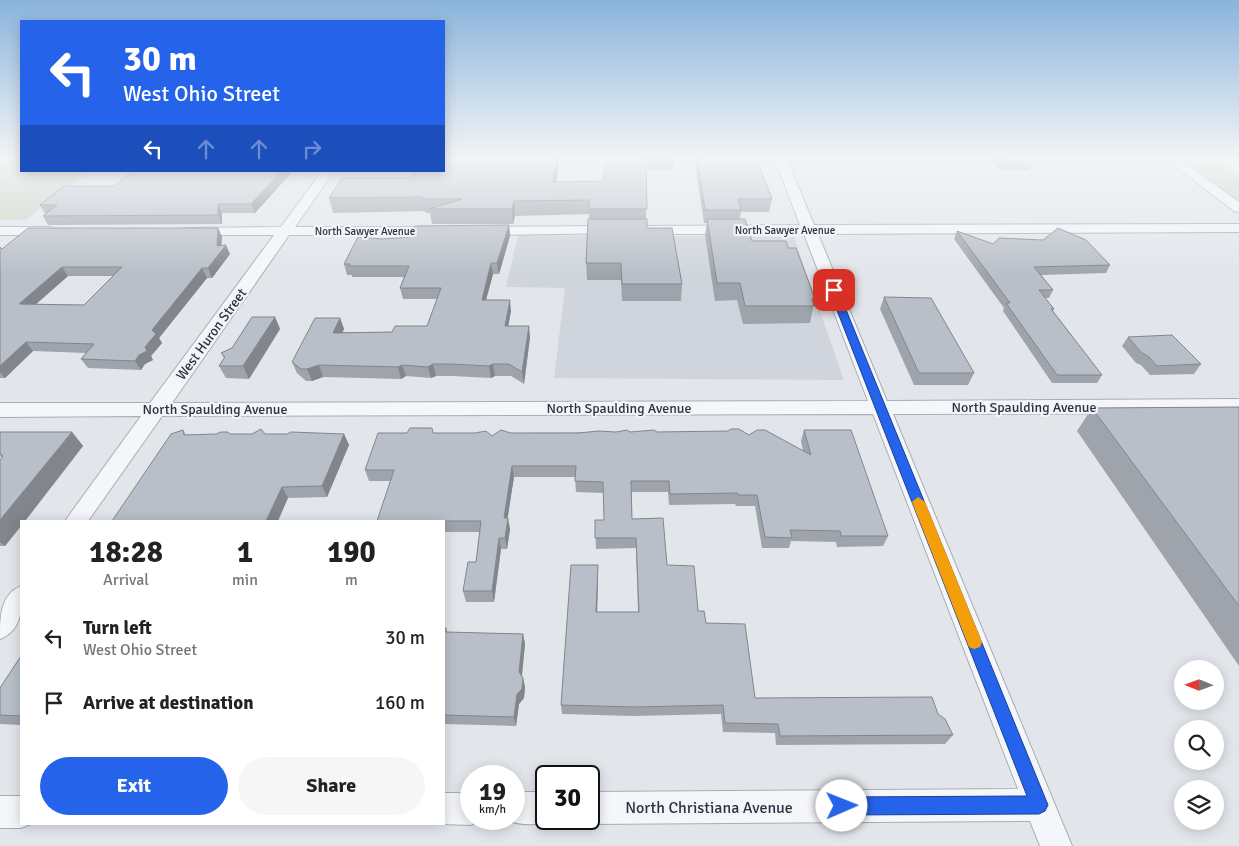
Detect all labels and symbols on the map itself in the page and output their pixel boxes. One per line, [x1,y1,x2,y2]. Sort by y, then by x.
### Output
street label: North Sawyer Avenue [735,224,835,237]
street label: North Sawyer Avenue [315,225,415,238]
pin [813,269,855,311]
street label: West Huron Street [173,285,250,383]
street label: North Spaulding Avenue [952,399,1096,416]
street label: North Spaulding Avenue [547,400,691,417]
street label: North Spaulding Avenue [143,401,287,418]
north arrow [1174,660,1224,710]
speed limit sign: 30 [535,765,600,830]
position arrow [815,779,867,831]
street label: North Christiana Avenue [625,798,793,818]

